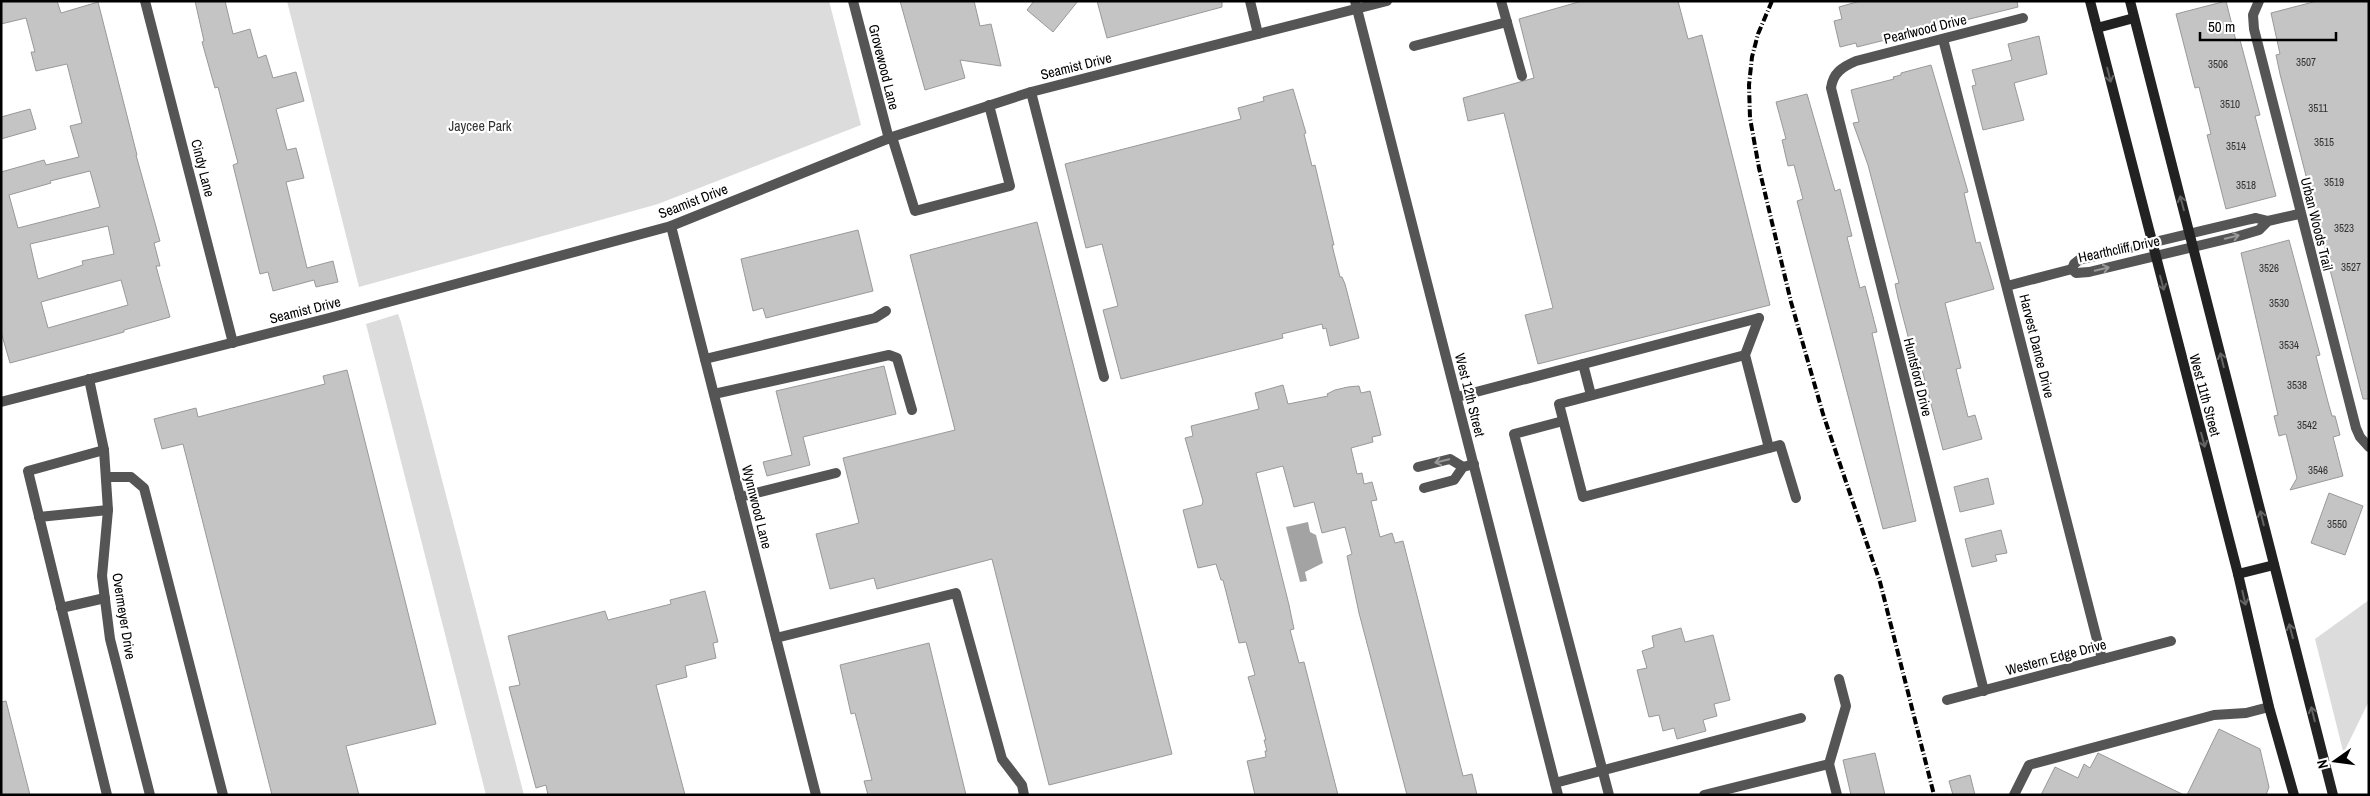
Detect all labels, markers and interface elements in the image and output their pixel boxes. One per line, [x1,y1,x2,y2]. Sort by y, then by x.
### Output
street label: Pearlwood Drive [1882,10,1968,48]
scale bar [2200,10,2336,42]
text: 50 m [2208,16,2235,37]
street label: Grovewood Lane [865,22,903,112]
street label: Seamist Drive [1039,48,1113,84]
house number: 3507 [2296,55,2316,69]
house number: 3506 [2208,57,2228,71]
one-way arrow [2105,66,2114,82]
house number: 3510 [2220,97,2240,111]
house number: 3511 [2308,101,2328,115]
park label: Jaycee Park [448,117,512,135]
house number: 3515 [2314,135,2334,149]
street label: Cindy Lane [187,137,219,199]
house number: 3514 [2226,139,2246,153]
street label: Urban Woods Trail [2297,175,2337,273]
house number: 3519 [2324,175,2344,189]
house number: 3518 [2236,178,2256,192]
street label: Seamist Drive [656,180,730,222]
one-way arrow [2177,195,2186,211]
house number: 3523 [2334,221,2354,235]
street label: Hearthcliff Drive [2077,232,2161,266]
one-way arrow [2224,232,2240,241]
house number: 3527 [2341,260,2361,274]
house number: 3526 [2259,261,2279,275]
one-way arrow [2094,264,2110,273]
one-way arrow [2157,275,2167,291]
street label: Seamist Drive [268,292,342,328]
street label: Harvest Dance Drive [2015,292,2059,400]
house number: 3530 [2269,296,2289,310]
street label: Huntsford Drive [1900,336,1936,418]
house number: 3534 [2279,338,2299,352]
street label: West 12th Street [1451,351,1489,439]
street label: West 11th Street [2185,352,2225,438]
one-way arrow [2217,353,2226,369]
house number: 3538 [2287,378,2307,392]
house number: 3542 [2297,418,2317,432]
one-way arrow [2199,432,2208,448]
one-way arrow [1434,457,1450,466]
street label: Wynnwood Lane [738,463,776,551]
house number: 3546 [2308,463,2328,477]
one-way arrow [2257,510,2266,526]
house number: 3550 [2327,517,2347,531]
street label: Overmeyer Drive [108,571,140,661]
one-way arrow [2240,589,2249,605]
one-way arrow [2286,623,2295,639]
street label: Western Edge Drive [2004,635,2108,679]
one-way arrow [2307,706,2317,722]
north arrow [2310,736,2360,786]
text: N [2313,758,2332,770]

